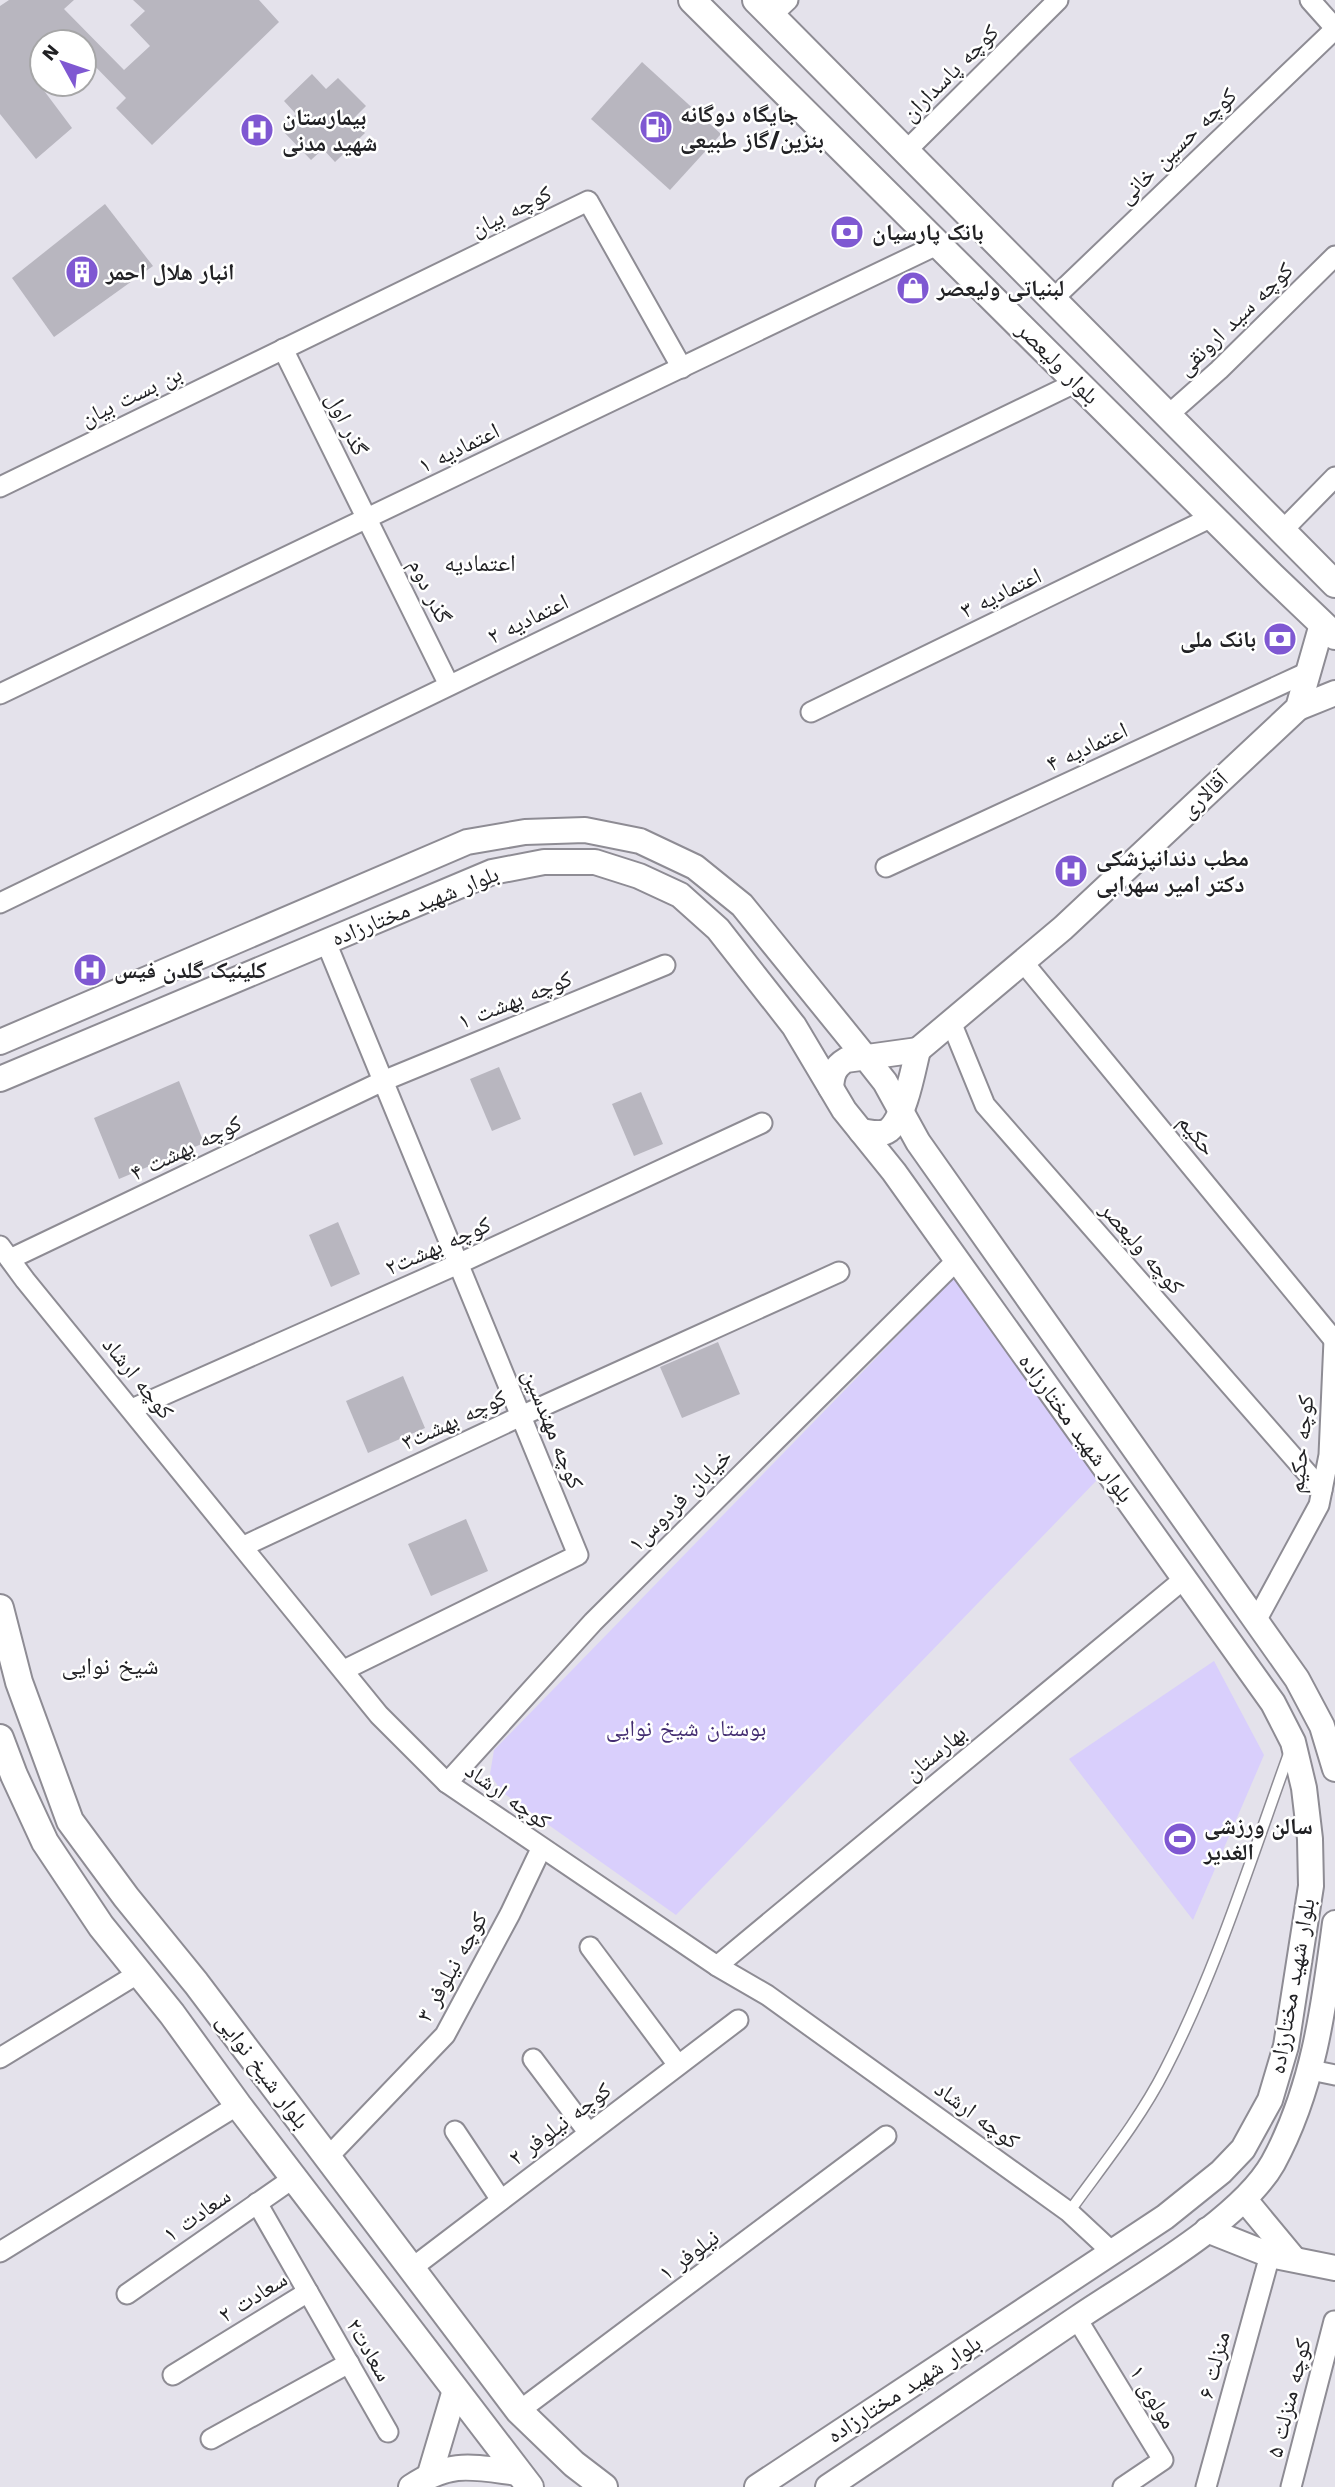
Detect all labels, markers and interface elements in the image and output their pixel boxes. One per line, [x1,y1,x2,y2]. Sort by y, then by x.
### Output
street label: کوچه پاسداران [896,19,1005,127]
north arrow [28,28,98,98]
text: N [37,40,64,65]
street label: کوچه حسین خانی [1112,82,1243,210]
place label: جایگاه دوگانه بنزین/گاز طبیعی [680,101,824,154]
place label: بیمارستان شهید مدنی [282,104,377,157]
fuel station icon: جایگاه دوگانه بنزین/گاز طبیعی [637,108,675,146]
hospital icon: بیمارستان شهید مدنی [238,111,276,149]
street label: کوچه بیان [466,180,556,242]
bank icon: بانک پارسیان [828,213,866,251]
place label: بانک پارسیان [872,219,984,246]
building icon: انبار هلال احمر [63,253,101,291]
street label: کوچه سید ارونقی [1171,256,1299,381]
place label: انبار هلال احمر [105,259,235,286]
shop icon: لبنیاتی ولیعصر [894,269,932,307]
place label: لبنیاتی ولیعصر [936,275,1064,302]
street label: بلوار ولیعصر [1010,315,1105,410]
street label: بن بست بیان [76,360,186,432]
street label: گذر اول [320,388,374,460]
street label: اعتمادیه ۱ [414,417,504,479]
district label: اعتمادیه [444,549,516,577]
street label: گذر دوم [401,554,457,629]
street label: اعتمادیه ۳ [956,562,1046,624]
street label: اعتمادیه ۲ [483,588,573,650]
bank icon: بانک ملی [1261,620,1299,658]
place label: بانک ملی [1180,626,1256,653]
street label: اعتمادیه ۴ [1042,716,1132,778]
street label: آقالاری [1174,765,1235,824]
place label: مطب دندانپزشکی دکتر امیر سهرابی [1096,845,1249,898]
hospital icon: مطب دندانپزشکی دکتر امیر سهرابی [1052,852,1090,890]
street label: بلوار شهید مختارزاده [327,860,503,952]
hospital icon: کلینیک گلدن فیس [71,951,109,989]
place label: کلینیک گلدن فیس [114,957,267,984]
street label: کوچه بهشت ۱ [454,965,576,1035]
street label: کوچه بهشت ۴ [126,1109,246,1187]
street label: حکیم [1171,1109,1222,1162]
street label: کوچه ولیعصر [1094,1195,1190,1300]
street label: کوچه بهشت۲ [381,1211,495,1281]
street label: کوچه ارشاد [97,1331,180,1425]
street label: بلوار شهید مختارزاده [1013,1348,1139,1508]
street label: کوچه مهندسین [517,1365,589,1493]
street label: کوچه بهشت۳ [397,1384,511,1456]
street label: کوچه حکیم [1282,1393,1322,1495]
street label: خیابان فردوس۱ [623,1443,737,1557]
district label: شیخ نوایی [62,1652,158,1681]
park label: بوستان شیخ نوایی [606,1715,766,1743]
street label: بهارستان [899,1719,971,1787]
street label: کوچه ارشاد [460,1757,556,1835]
place label: سالن ورزشی الغدیر [1203,1813,1313,1866]
sports icon: سالن ورزشی الغدیر [1161,1820,1199,1858]
street label: بلوار شهید مختارزاده [1263,1896,1321,2076]
street label: کوچه نیلوفر ۳ [411,1907,493,2027]
street label: بلوار شیخ نوایی [210,2008,315,2135]
street label: کوچه ارشاد [929,2075,1025,2155]
street label: کوچه نیلوفر ۲ [503,2076,617,2171]
street label: سعادت ۱ [158,2182,236,2248]
street label: ۱ نیلوفر [654,2224,724,2286]
street label: سعادت ۲ [214,2265,292,2329]
street label: سعادت۲ [340,2314,398,2386]
street label: منزلت ۶ [1192,2328,1236,2402]
street label: بلوار شهید مختارزاده [822,2329,986,2449]
street label: کوچه منزلت ۵ [1261,2335,1317,2460]
street label: مولوی ۱ [1124,2360,1182,2434]

